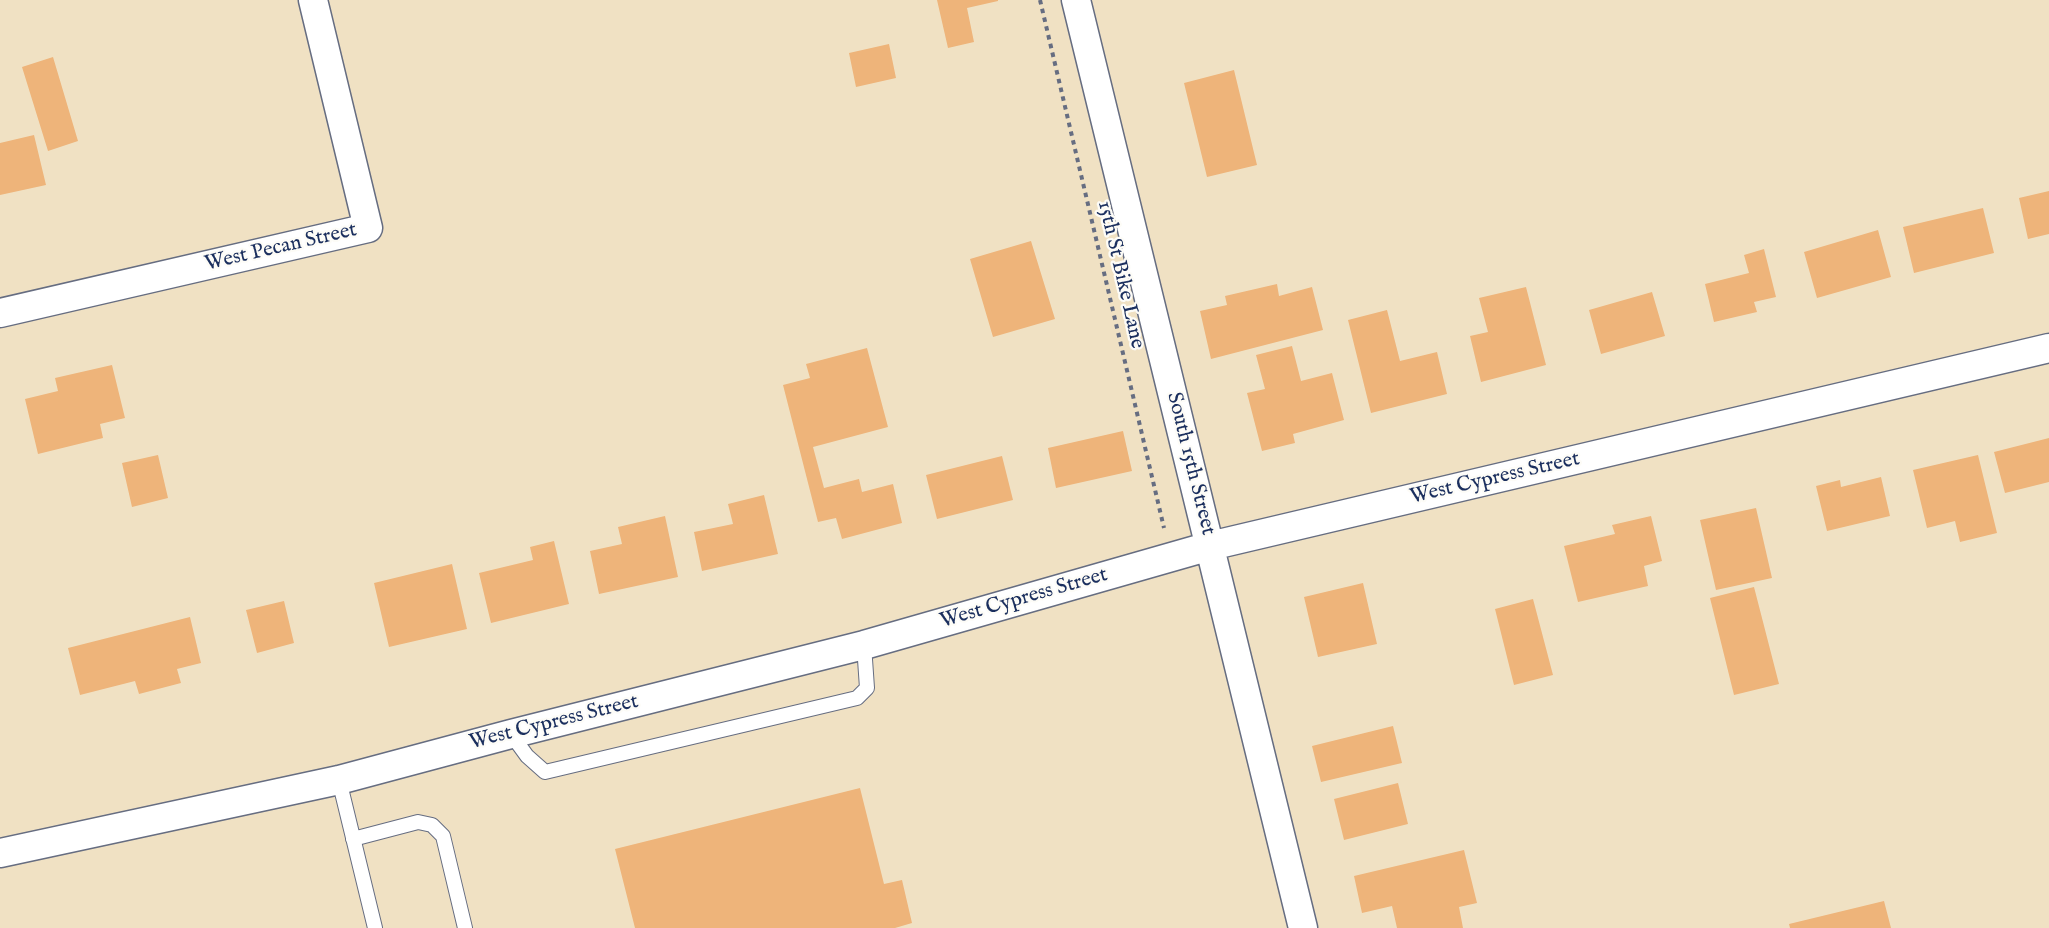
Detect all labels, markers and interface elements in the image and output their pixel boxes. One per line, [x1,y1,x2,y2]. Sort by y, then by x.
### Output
street label: 15th St Bike Lane [1091,199,1149,351]
street label: West Pecan Street [202,218,360,278]
street label: South 15th Street [1160,390,1220,538]
street label: West Cypress Street [1408,447,1582,511]
street label: West Cypress Street [937,563,1111,635]
street label: West Cypress Street [467,690,641,756]

